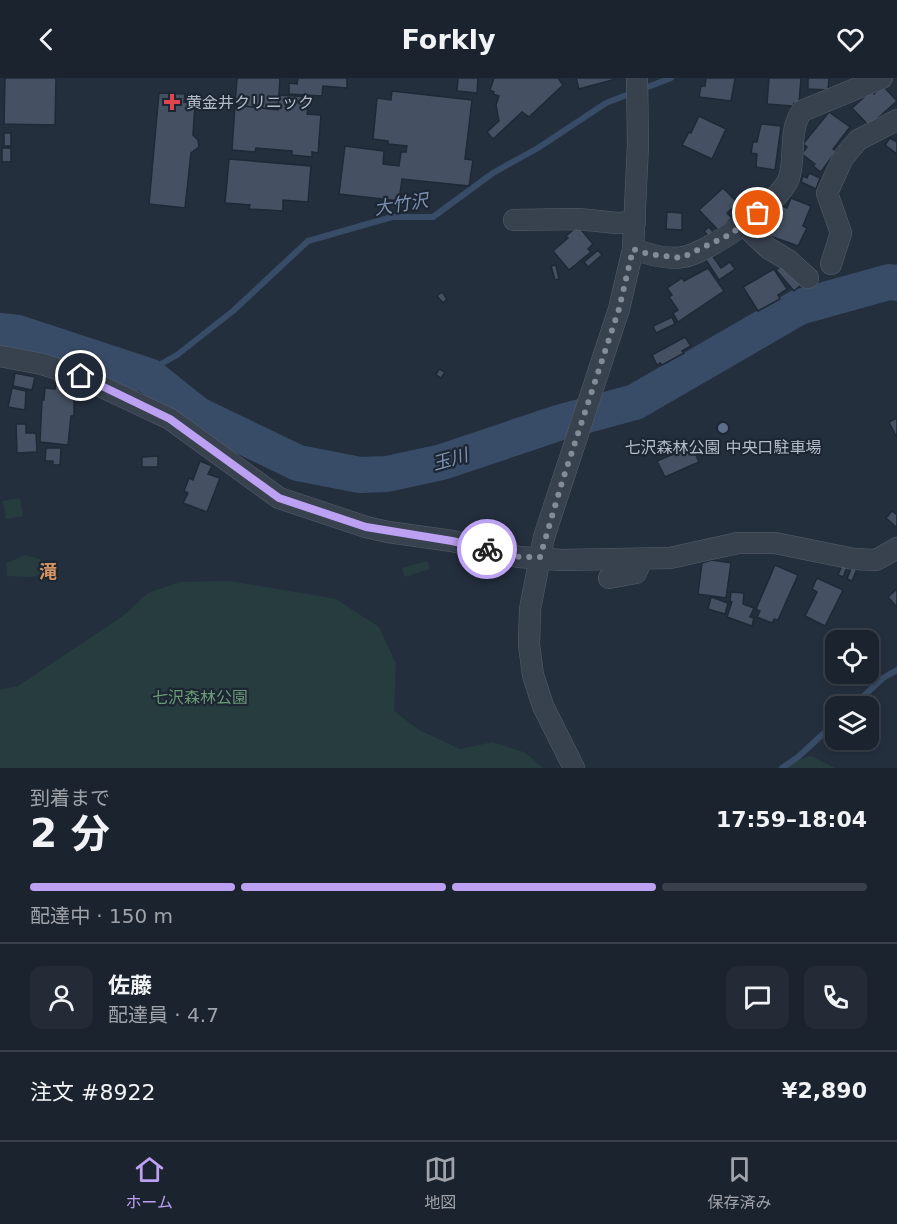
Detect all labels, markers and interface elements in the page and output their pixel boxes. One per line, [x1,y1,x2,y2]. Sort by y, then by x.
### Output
icon: back [30,23,63,56]
icon: heart [834,23,867,56]
text: Forkly [401,24,496,55]
marker: 黄金井クリニック [163,93,181,111]
place label: 黄金井クリニック [186,93,314,112]
pin [732,187,783,238]
water label: 大竹沢 [373,189,431,219]
icon: bag [741,196,774,229]
pin [55,350,106,401]
icon: home [64,359,97,392]
marker: 七沢森林公園 中央口駐車場 [716,421,730,435]
place label: 七沢森林公園 中央口駐車場 [624,438,822,457]
water label: 玉川 [430,443,472,474]
courier [457,519,517,579]
icon: bike [471,533,504,566]
district label: 滝 [39,561,57,582]
map controls [825,630,879,750]
button: locate [825,630,879,684]
park label: 七沢森林公園 [152,688,248,707]
button: layers [825,696,879,750]
text: 到着まで [30,786,110,810]
text: 17:59–18:04 [716,807,867,832]
text: 2 分 [30,811,110,856]
text: 配達中 · 150 m [30,904,173,928]
button: person [30,966,93,1029]
button: chat [726,966,789,1029]
button: phone [804,966,867,1029]
text: 佐藤 [108,973,152,998]
text: 配達員 · 4.7 [108,1003,219,1027]
text: ¥2,890 [782,1078,867,1103]
text: 注文 #8922 [30,1080,155,1105]
tab: ホーム [125,1153,173,1213]
tab: 地図 [424,1153,457,1213]
tab: 保存済み [708,1153,772,1213]

